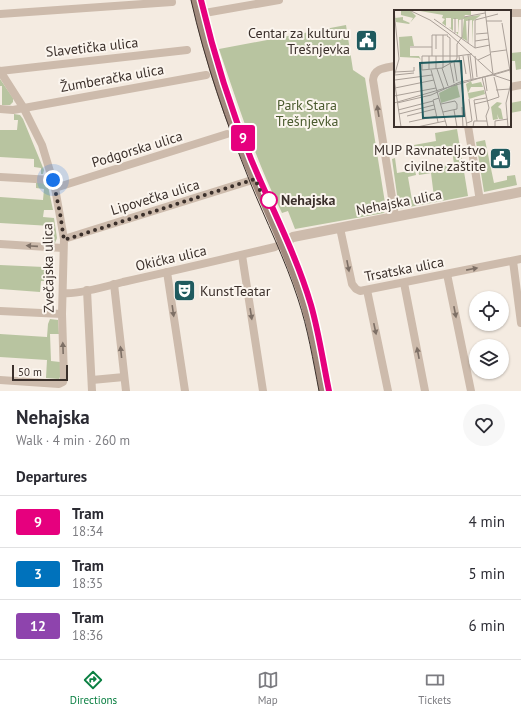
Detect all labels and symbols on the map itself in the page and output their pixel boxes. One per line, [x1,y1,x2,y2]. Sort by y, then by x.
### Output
inset map [394,10,511,127]
place label: Centar za kulturu Trešnjevka [248,24,350,58]
public building icon: Centar za kulturu Trešnjevka [353,28,379,54]
street label: Slavetička ulica [45,33,139,61]
street label: Žumberačka ulica [59,60,165,96]
park label: Park Stara Trešnjevka [276,96,338,130]
one-way arrow [375,105,381,117]
line badge: 9 [230,125,256,151]
street label: Podgorska ulica [89,127,185,171]
place label: MUP Ravnateljstvo civilne zaštite [374,141,486,175]
public building icon: MUP Ravnateljstvo civilne zaštite [488,145,514,171]
your location [43,170,63,190]
street label: Lipovečka ulica [108,175,202,219]
street label: Nehajska ulica [355,185,443,219]
marker: Nehajska [260,191,278,209]
place label: Nehajska [281,191,335,209]
street label: Zvečajska ulica [38,223,58,313]
street label: Okićka ulica [134,241,208,275]
one-way arrow [26,242,38,249]
street label: Trsatska ulica [363,252,445,286]
one-way arrow [345,260,351,272]
one-way arrow [466,266,478,272]
theatre icon: KunstTeatar [171,278,197,304]
place label: KunstTeatar [200,282,271,300]
one-way arrow [170,305,176,317]
one-way arrow [453,306,459,318]
one-way arrow [248,308,254,320]
one-way arrow [373,322,379,335]
one-way arrow [60,341,66,354]
one-way arrow [118,346,124,358]
one-way arrow [414,347,420,359]
scale bar [12,363,68,382]

